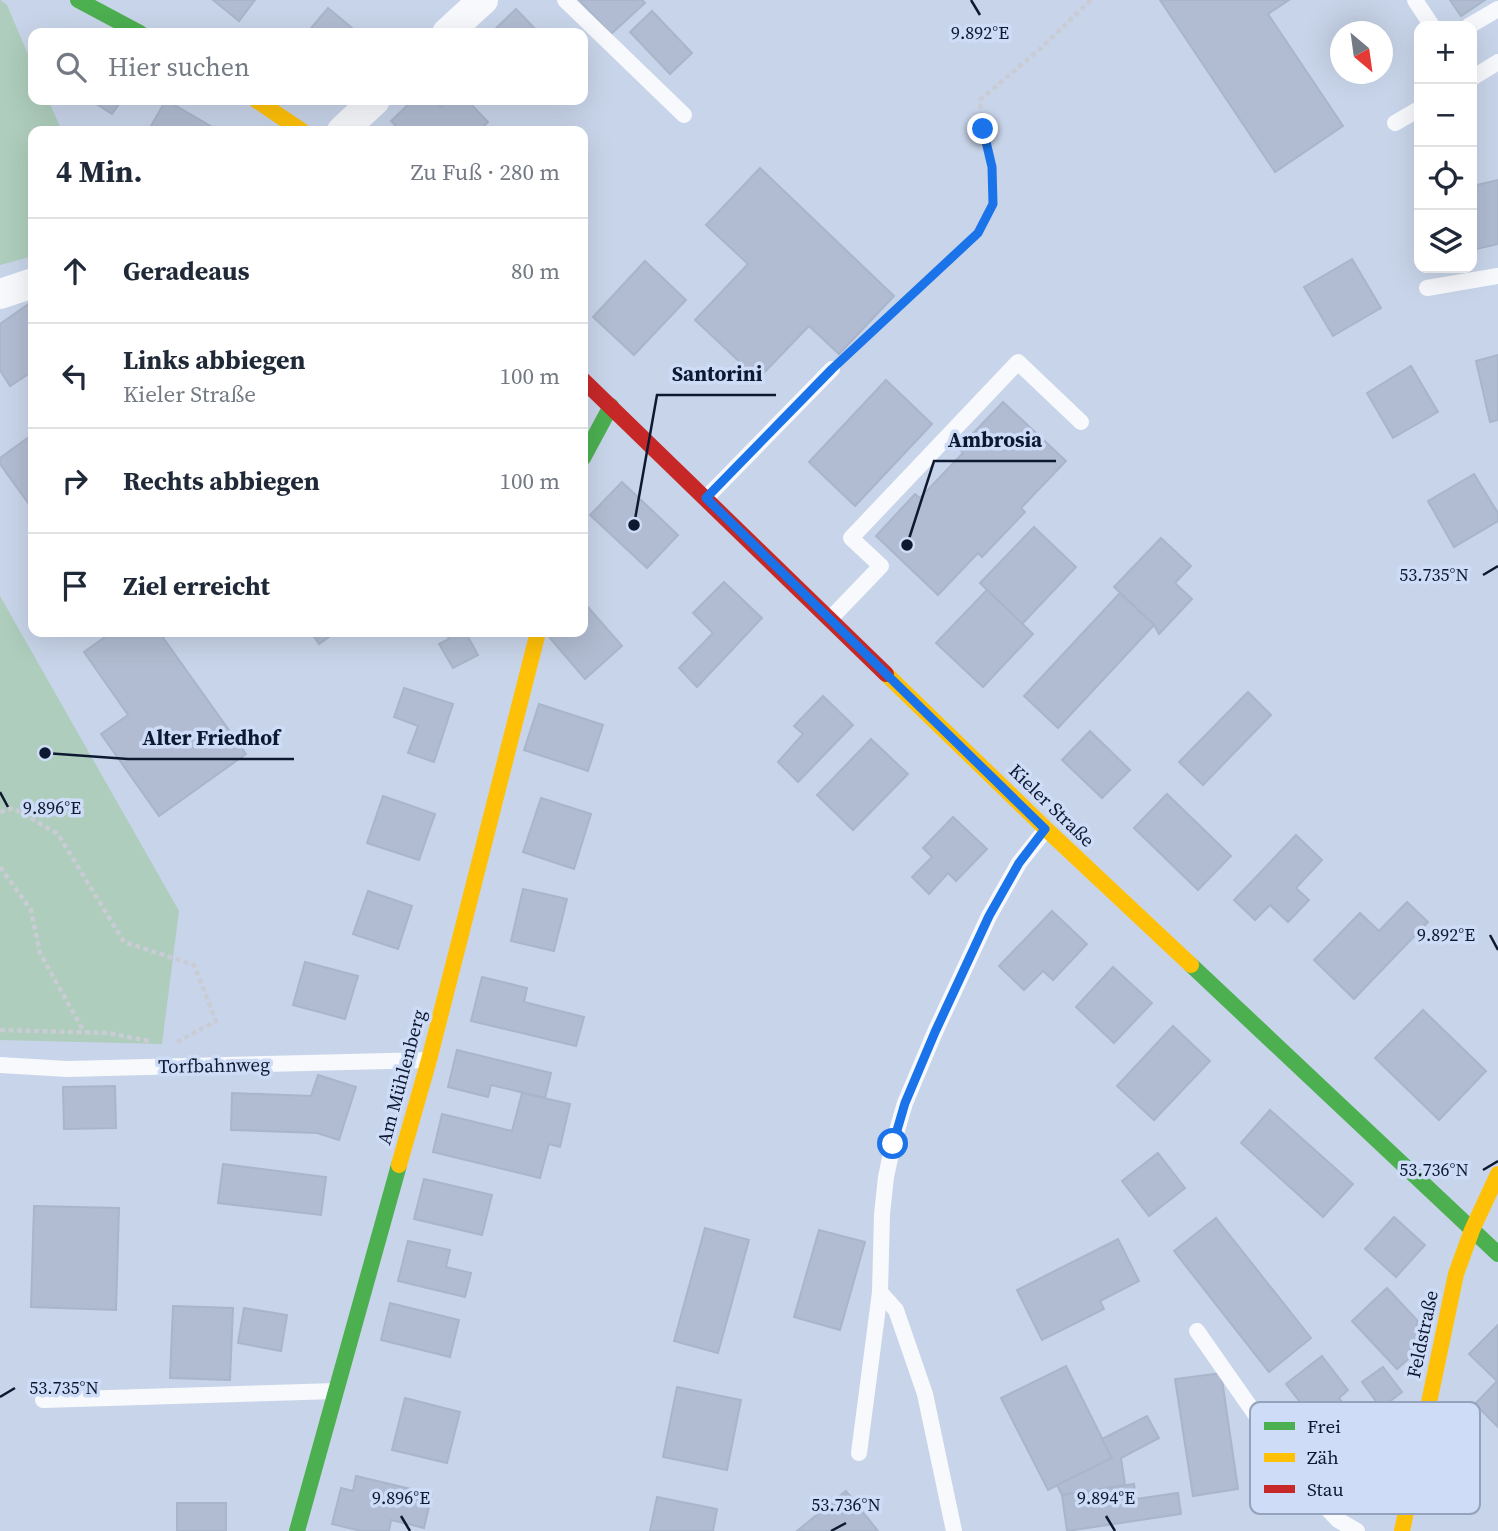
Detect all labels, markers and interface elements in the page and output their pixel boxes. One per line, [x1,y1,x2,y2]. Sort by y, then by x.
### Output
text: 9.892°E [951,20,1009,45]
north arrow [1330,21,1393,84]
map controls [1414,21,1477,273]
button: + [1414,21,1477,84]
search box [28,28,588,105]
icon: search [52,48,90,86]
text: Hier suchen [108,49,250,85]
button: − [1414,84,1477,147]
route end [967,113,998,144]
button: locate [1414,147,1477,210]
text: 4 Min. [56,151,143,192]
text: Zu Fuß · 280 m [411,156,560,188]
button: layers [1414,210,1477,273]
icon: ahead [56,252,94,290]
text: Geradeaus [123,253,250,289]
text: 80 m [511,255,560,287]
text: Links abbiegen [123,342,306,378]
callout: Santorini [657,353,776,395]
icon: left [56,357,94,395]
text: Santorini [672,359,763,388]
text: 100 m [499,360,560,392]
text: Kieler Straße [123,378,256,410]
callout: Ambrosia [934,419,1056,461]
text: Ambrosia [948,425,1043,454]
icon: right [56,462,94,500]
text: Rechts abbiegen [123,463,320,499]
text: 100 m [499,465,560,497]
text: 53.735°N [1399,562,1469,587]
icon: arrive [56,567,94,605]
text: Ziel erreicht [123,568,270,604]
callout: Alter Friedhof [128,717,294,759]
text: Alter Friedhof [142,723,282,752]
street label: Kieler Straße [1003,758,1101,852]
text: 9.896°E [23,795,81,820]
text: 9.892°E [1417,922,1475,947]
street label: Am Mühlenberg [371,1007,432,1147]
street label: Torfbahnweg [158,1051,270,1079]
route start [877,1128,908,1159]
text: 53.736°N [1399,1157,1469,1182]
street label: Feldstraße [1400,1288,1444,1380]
text: 53.735°N [29,1375,99,1400]
legend [1250,1402,1480,1514]
text: Frei [1307,1413,1341,1439]
text: Zäh [1307,1444,1339,1470]
text: Stau [1307,1476,1343,1502]
text: 9.896°E [372,1485,430,1510]
text: 9.894°E [1077,1485,1135,1510]
text: 53.736°N [811,1492,881,1517]

